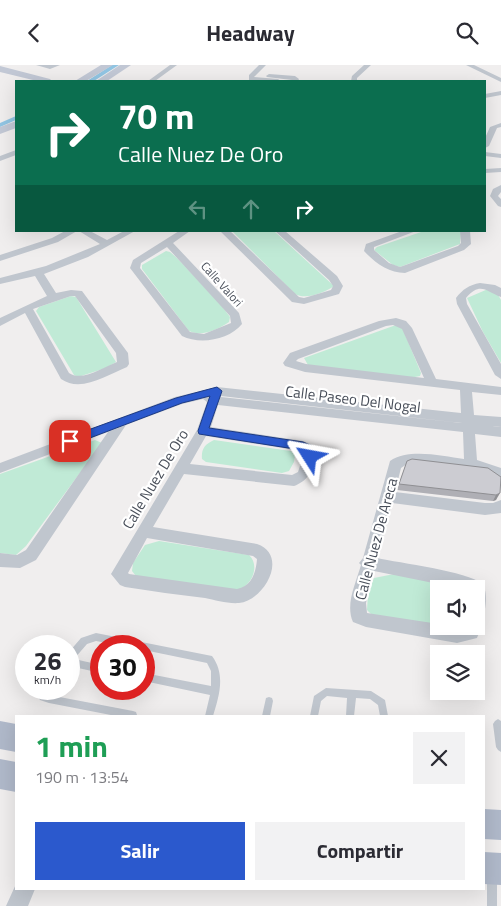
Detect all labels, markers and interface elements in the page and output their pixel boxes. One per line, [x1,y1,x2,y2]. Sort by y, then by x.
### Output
text: Headway [206,16,295,50]
icon: back [20,19,48,47]
icon: search [453,19,481,47]
text: 70 m [118,89,194,143]
icon: right [35,100,100,165]
text: Calle Nuez De Oro [118,137,283,171]
icon: left [184,195,212,223]
icon: ahead [237,195,265,223]
icon: right [290,195,318,223]
street label: Calle Valori [196,257,248,311]
street label: Calle Paseo Del Nogal [284,379,422,419]
pin [49,420,91,462]
street label: Calle Nuez De Oro [116,425,194,533]
icon: arrive [56,427,84,455]
position arrow [283,430,335,482]
street label: Calle Nuez De Areca [349,475,403,603]
map controls [430,580,485,700]
button: sound [430,580,485,635]
speed limit sign: 30 [90,635,155,700]
text: 26 [33,642,62,680]
button: layers [430,645,485,700]
text: km/h [34,670,61,689]
text: 1 min [35,723,108,769]
button: close [413,732,465,784]
text: 190 m · 13:54 [35,765,129,789]
button: Salir [35,822,245,880]
button: Compartir [255,822,465,880]

